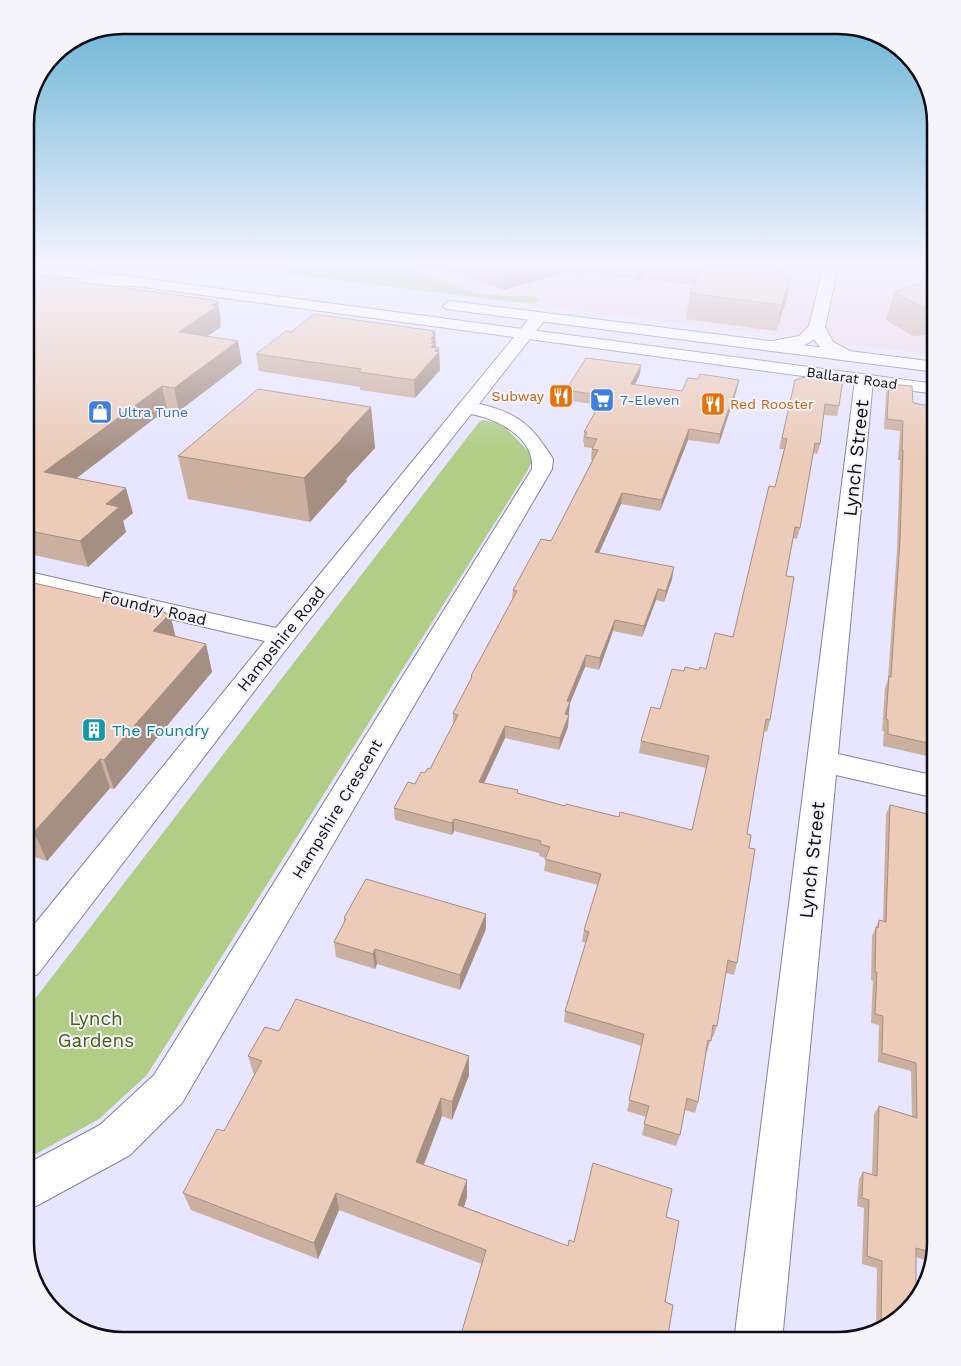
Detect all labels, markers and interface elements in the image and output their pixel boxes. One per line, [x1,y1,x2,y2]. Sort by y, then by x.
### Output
street label: Ballarat Road [806,364,898,392]
restaurant icon: Subway [548,383,574,409]
supermarket icon: 7-Eleven [589,387,615,413]
place label: Subway [492,388,545,404]
restaurant icon: Red Rooster [700,391,726,417]
place label: 7-Eleven [620,392,679,408]
place label: Red Rooster [730,396,814,412]
street label: Lynch Street [838,398,874,518]
shop icon: Ultra Tune [87,399,113,425]
place label: Ultra Tune [118,404,188,420]
street label: Hampshire Road [233,583,329,695]
street label: Foundry Road [100,587,208,629]
building icon: The Foundry [81,717,107,743]
place label: The Foundry [112,721,210,740]
street label: Hampshire Crescent [288,736,386,882]
street label: Lynch Street [794,800,830,920]
park label: Lynch Gardens [58,1007,134,1052]

